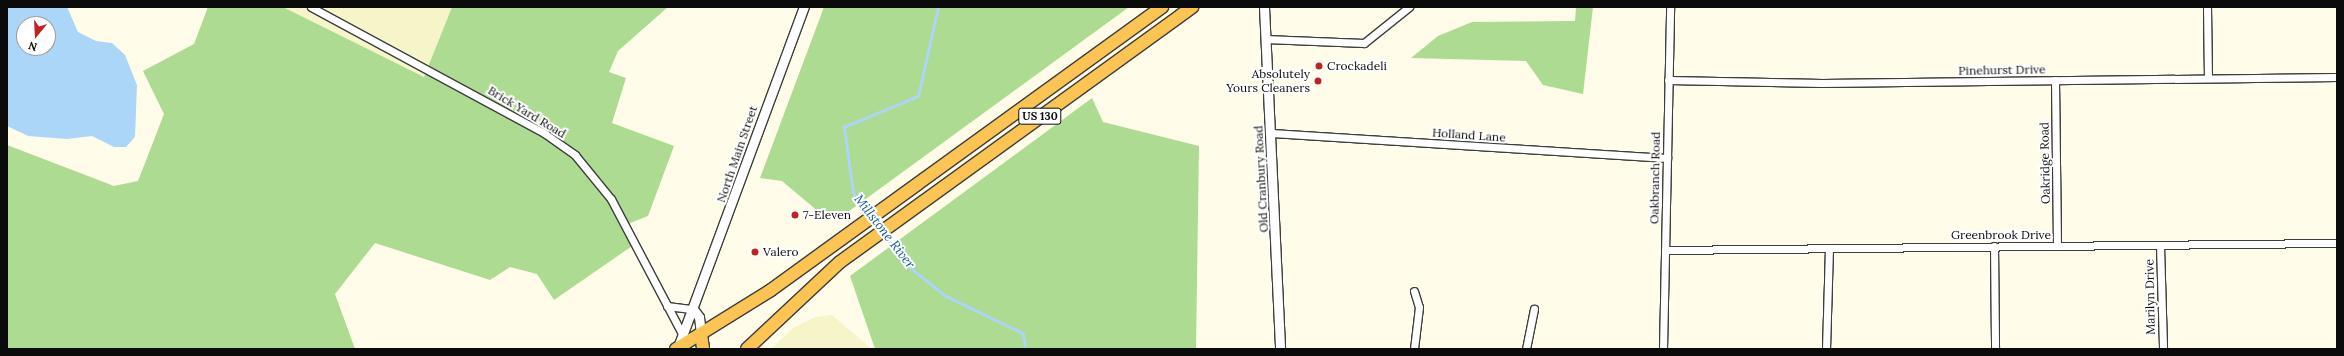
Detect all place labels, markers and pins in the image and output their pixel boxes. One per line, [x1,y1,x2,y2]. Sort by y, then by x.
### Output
place label: Crockadeli [1327,59,1387,73]
marker: Crockadeli [1314,61,1324,71]
place label: Absolutely Yours Cleaners [1226,67,1310,95]
marker: Absolutely Yours Cleaners [1313,76,1323,86]
place label: 7-Eleven [803,208,851,222]
marker: 7-Eleven [790,210,800,220]
place label: Valero [763,245,799,259]
marker: Valero [750,247,760,257]

